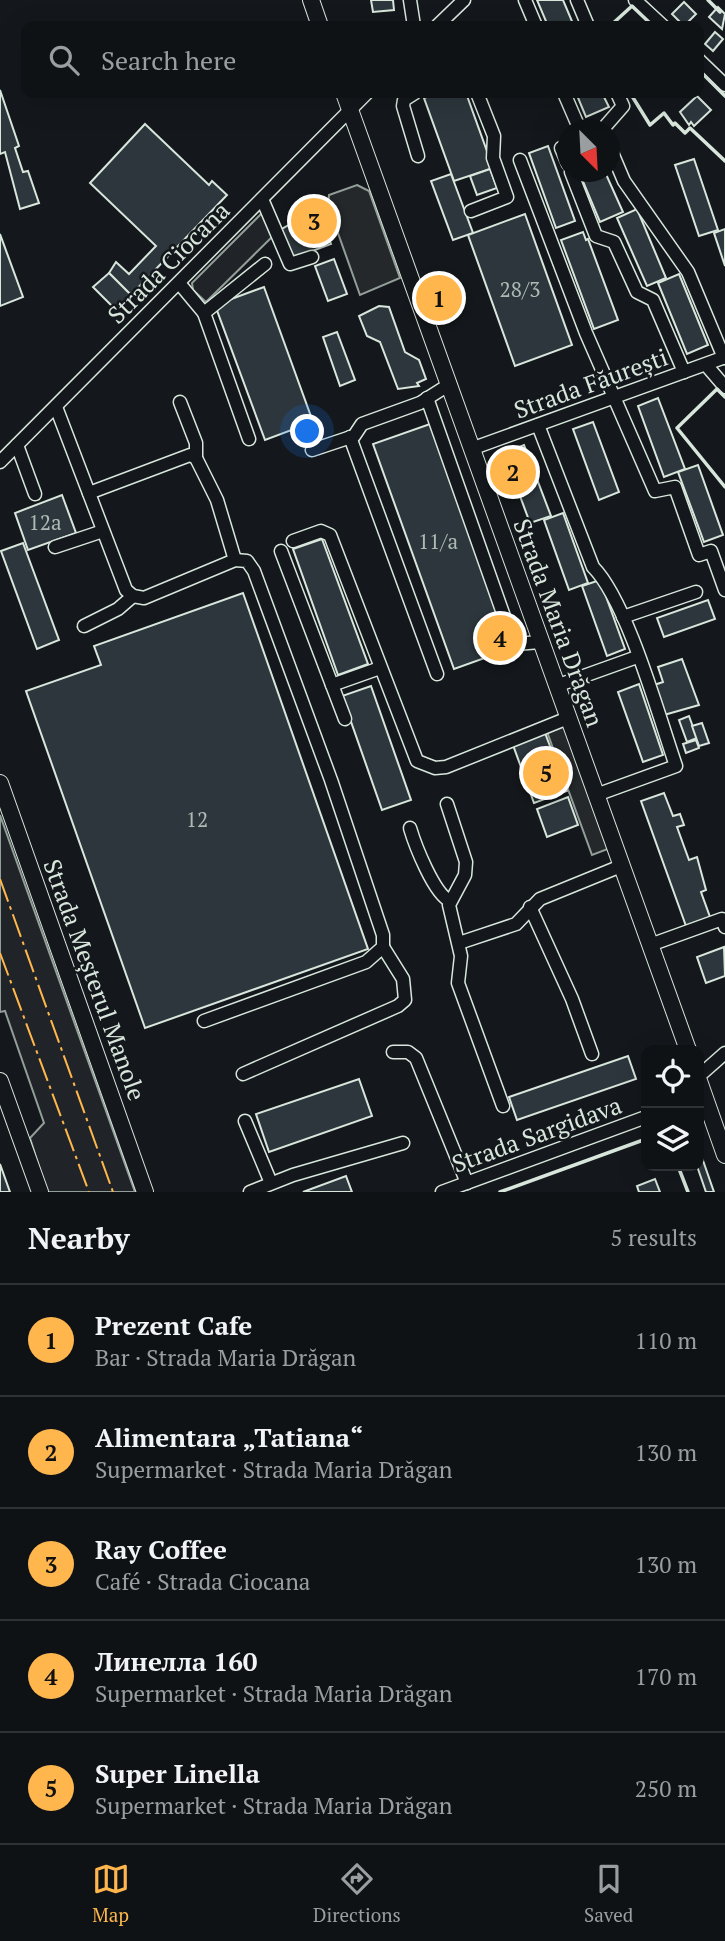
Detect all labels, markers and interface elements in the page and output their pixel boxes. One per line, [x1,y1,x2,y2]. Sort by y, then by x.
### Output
search box [21,21,704,98]
icon: search [45,41,83,79]
text: Search here [101,43,236,77]
north arrow [557,119,620,182]
street label: Strada Ciocana [100,194,236,330]
pin: 3 [291,195,337,247]
pin: 1 [416,272,462,324]
house number: 28/3 [500,275,540,303]
street label: Strada Făurești [509,340,672,426]
your location [290,414,324,448]
pin: 2 [490,446,536,498]
house number: 12a [29,508,62,536]
street label: Strada Maria Drăgan [506,514,611,731]
house number: 11/a [418,527,459,555]
pin: 4 [477,612,523,664]
pin: 5 [523,747,569,799]
house number: 12 [186,805,208,833]
street label: Strada Meșterul Manole [36,855,153,1105]
map controls [641,1045,704,1171]
button: locate [641,1045,704,1108]
street label: Strada Sargidava [447,1089,626,1180]
button: layers [641,1108,704,1171]
text: Nearby [28,1218,130,1258]
text: 5 results [610,1222,697,1253]
text: Prezent Cafe [95,1308,252,1342]
text: 1 [45,1325,58,1356]
text: 110 m [635,1325,697,1356]
text: Bar · Strada Maria Drăgan [95,1342,356,1373]
text: Alimentara „Tatiana“ [95,1420,363,1454]
text: 2 [45,1437,58,1468]
text: 130 m [635,1437,697,1468]
text: Supermarket · Strada Maria Drăgan [95,1454,453,1485]
text: Ray Coffee [95,1532,227,1566]
text: 3 [45,1549,58,1580]
text: 130 m [635,1549,697,1580]
text: Café · Strada Ciocana [95,1566,311,1597]
text: Линелла 160 [95,1644,258,1678]
text: 4 [45,1661,58,1692]
text: 170 m [635,1661,697,1692]
text: Supermarket · Strada Maria Drăgan [95,1678,453,1709]
text: Super Linella [95,1756,260,1790]
text: 5 [45,1773,58,1804]
text: 250 m [635,1773,697,1804]
text: Supermarket · Strada Maria Drăgan [95,1790,453,1821]
tab: Map [92,1860,130,1927]
tab: Directions [313,1860,401,1927]
tab: Saved [584,1860,633,1927]

